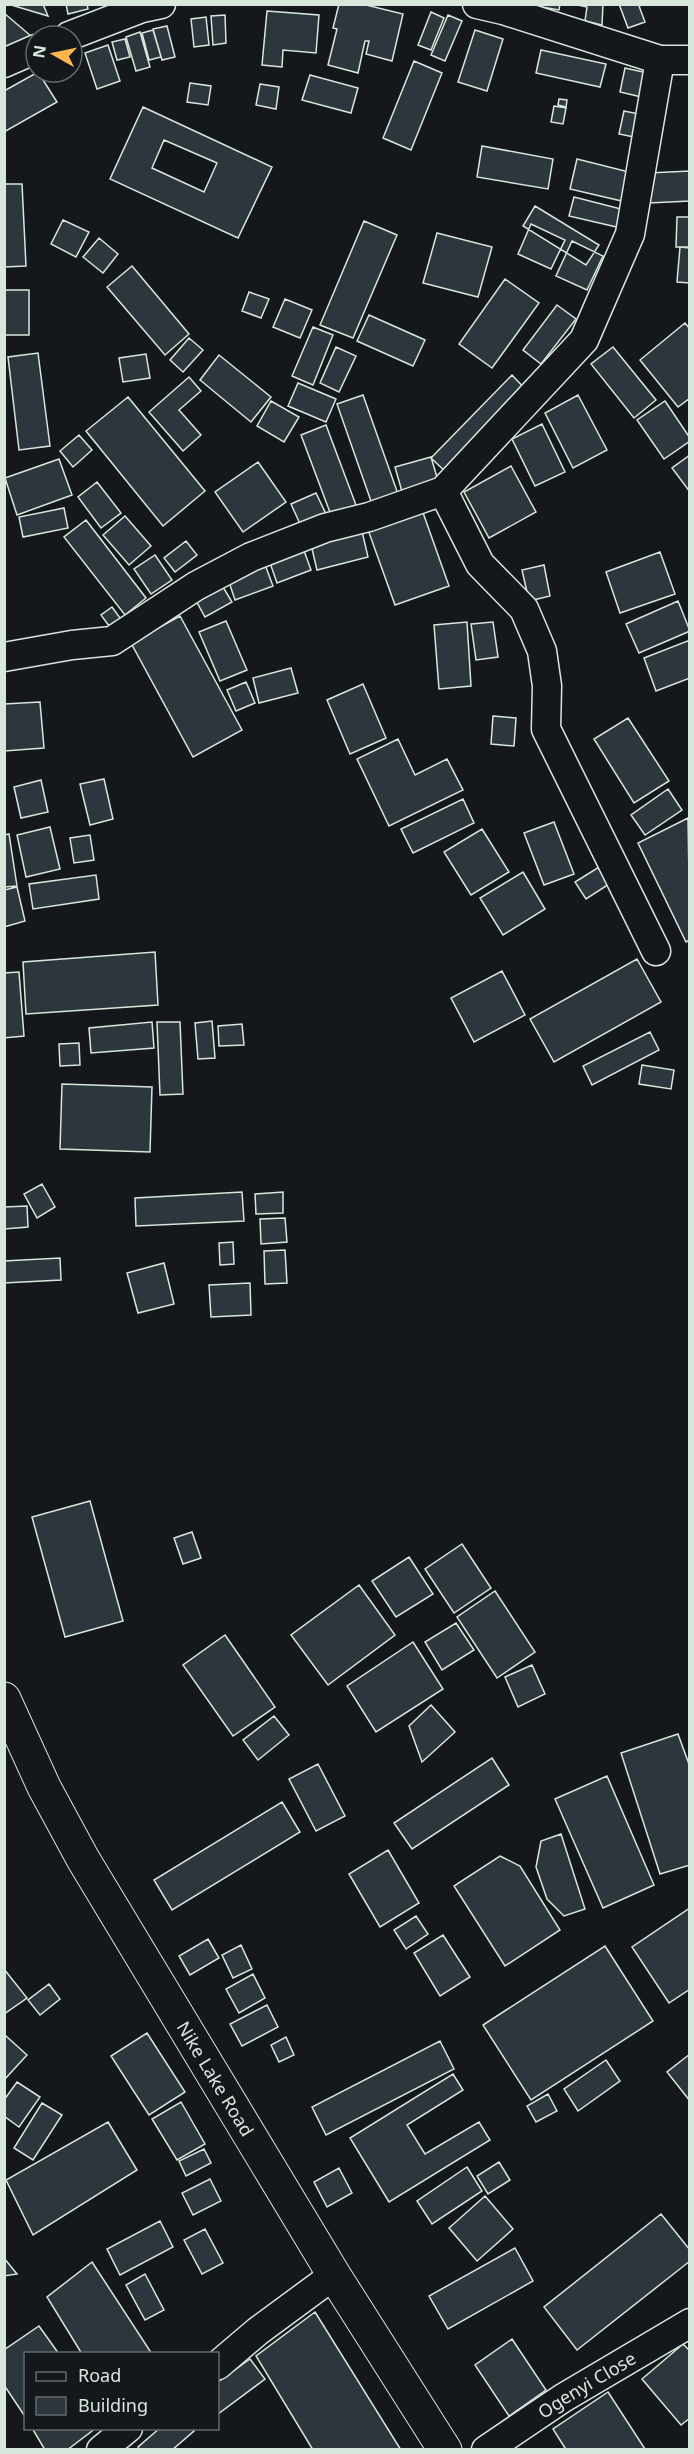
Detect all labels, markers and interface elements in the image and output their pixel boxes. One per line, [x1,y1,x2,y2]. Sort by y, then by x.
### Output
north arrow [24,24,84,84]
text: N [27,44,51,60]
street label: Nike Lake Road [172,2017,259,2140]
street label: Ogenyi Close [533,2346,640,2424]
legend [24,2352,219,2430]
text: Road [78,2363,121,2387]
text: Building [78,2393,148,2417]

